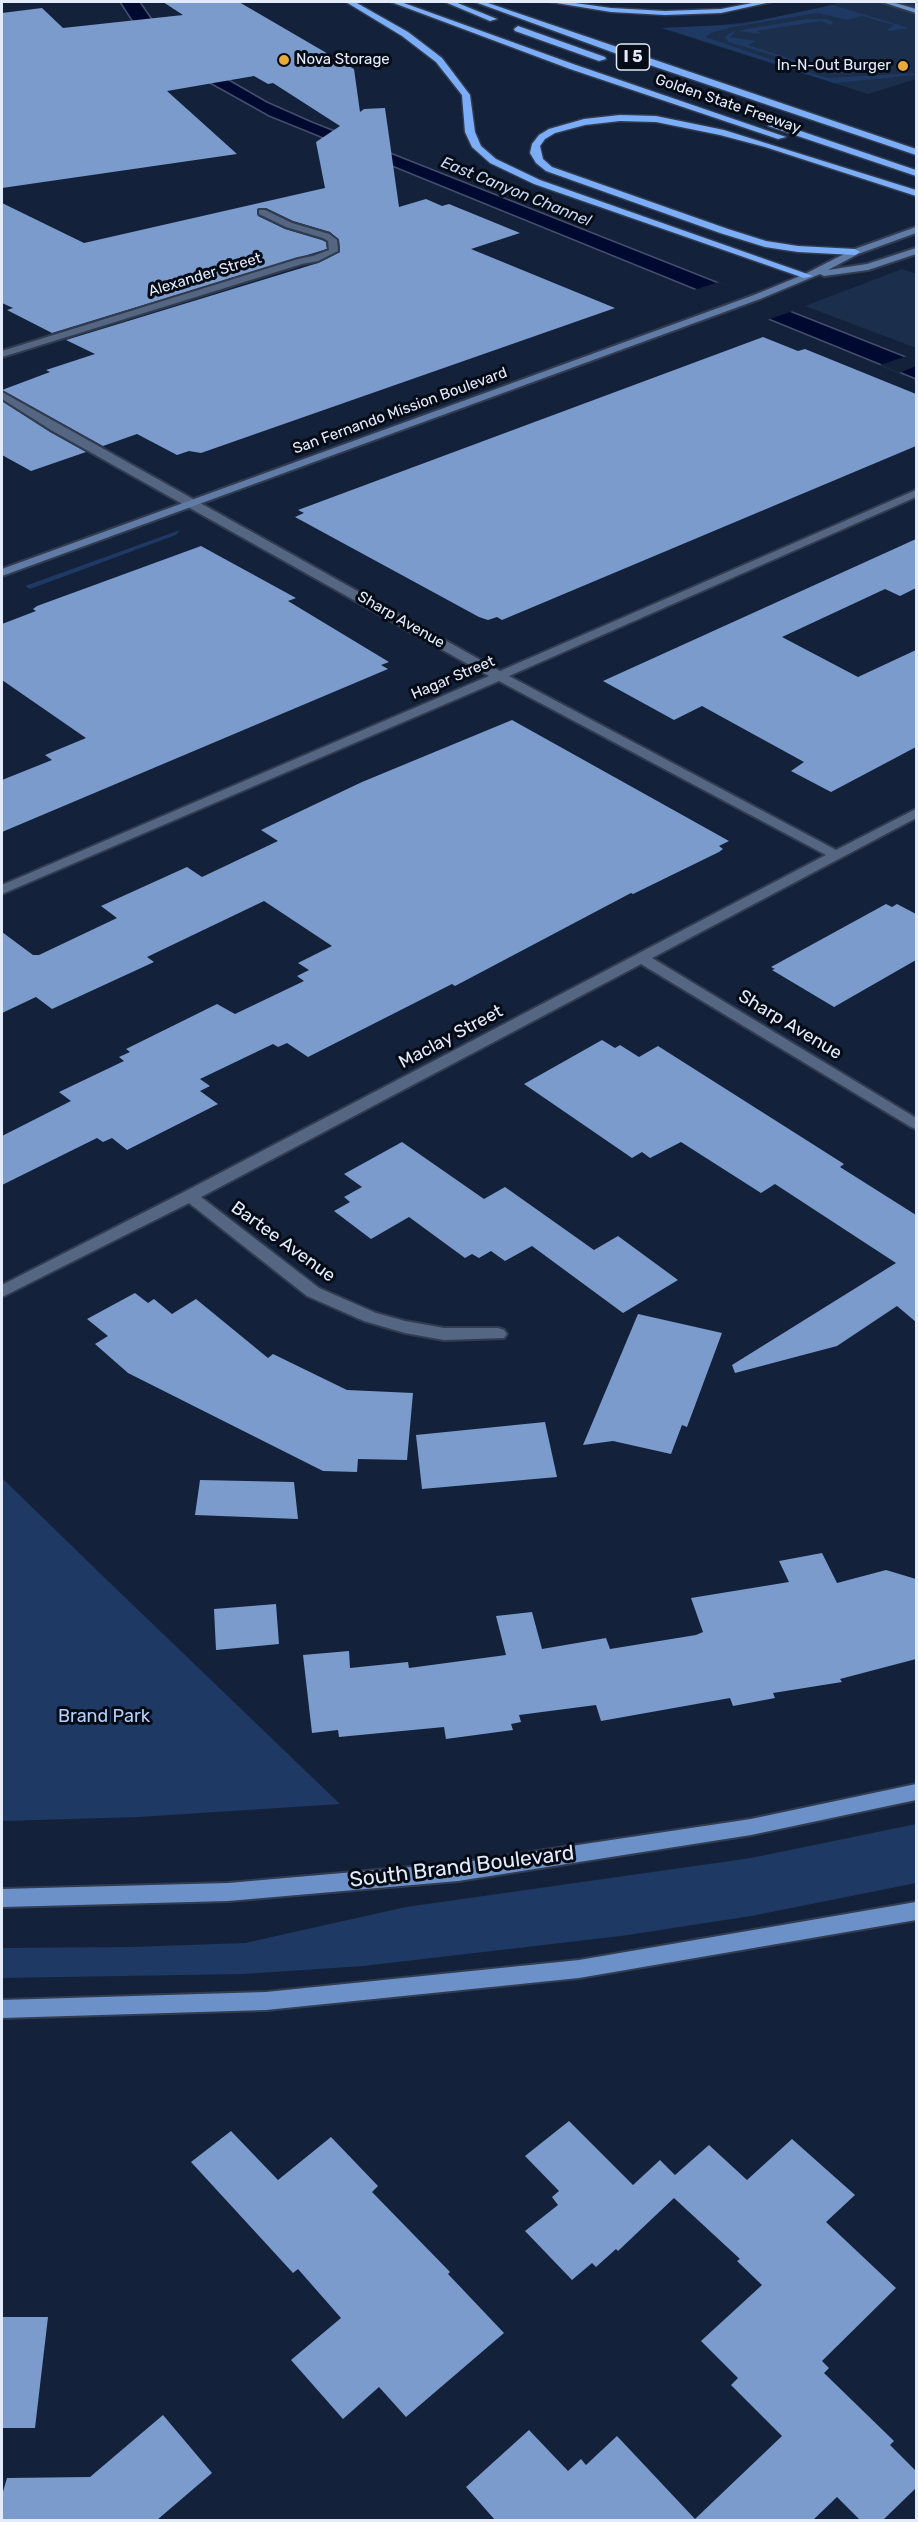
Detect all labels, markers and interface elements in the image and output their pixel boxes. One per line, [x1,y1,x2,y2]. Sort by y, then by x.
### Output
road number: I 5 [616,44,650,70]
place label: Nova Storage [296,51,390,69]
marker: Nova Storage [277,53,291,67]
place label: In-N-Out Burger [777,57,891,75]
marker: In-N-Out Burger [896,59,910,73]
street label: Golden State Freeway [653,71,803,137]
water label: East Canyon Channel [438,153,594,231]
street label: Alexander Street [146,249,264,301]
street label: San Fernando Mission Boulevard [290,364,510,458]
street label: Sharp Avenue [354,588,448,652]
street label: Hagar Street [409,652,497,704]
street label: Sharp Avenue [734,986,846,1064]
street label: Maclay Street [395,1001,507,1073]
street label: Bartee Avenue [227,1197,339,1287]
park label: Brand Park [58,1706,150,1728]
street label: South Brand Boulevard [348,1841,576,1893]

